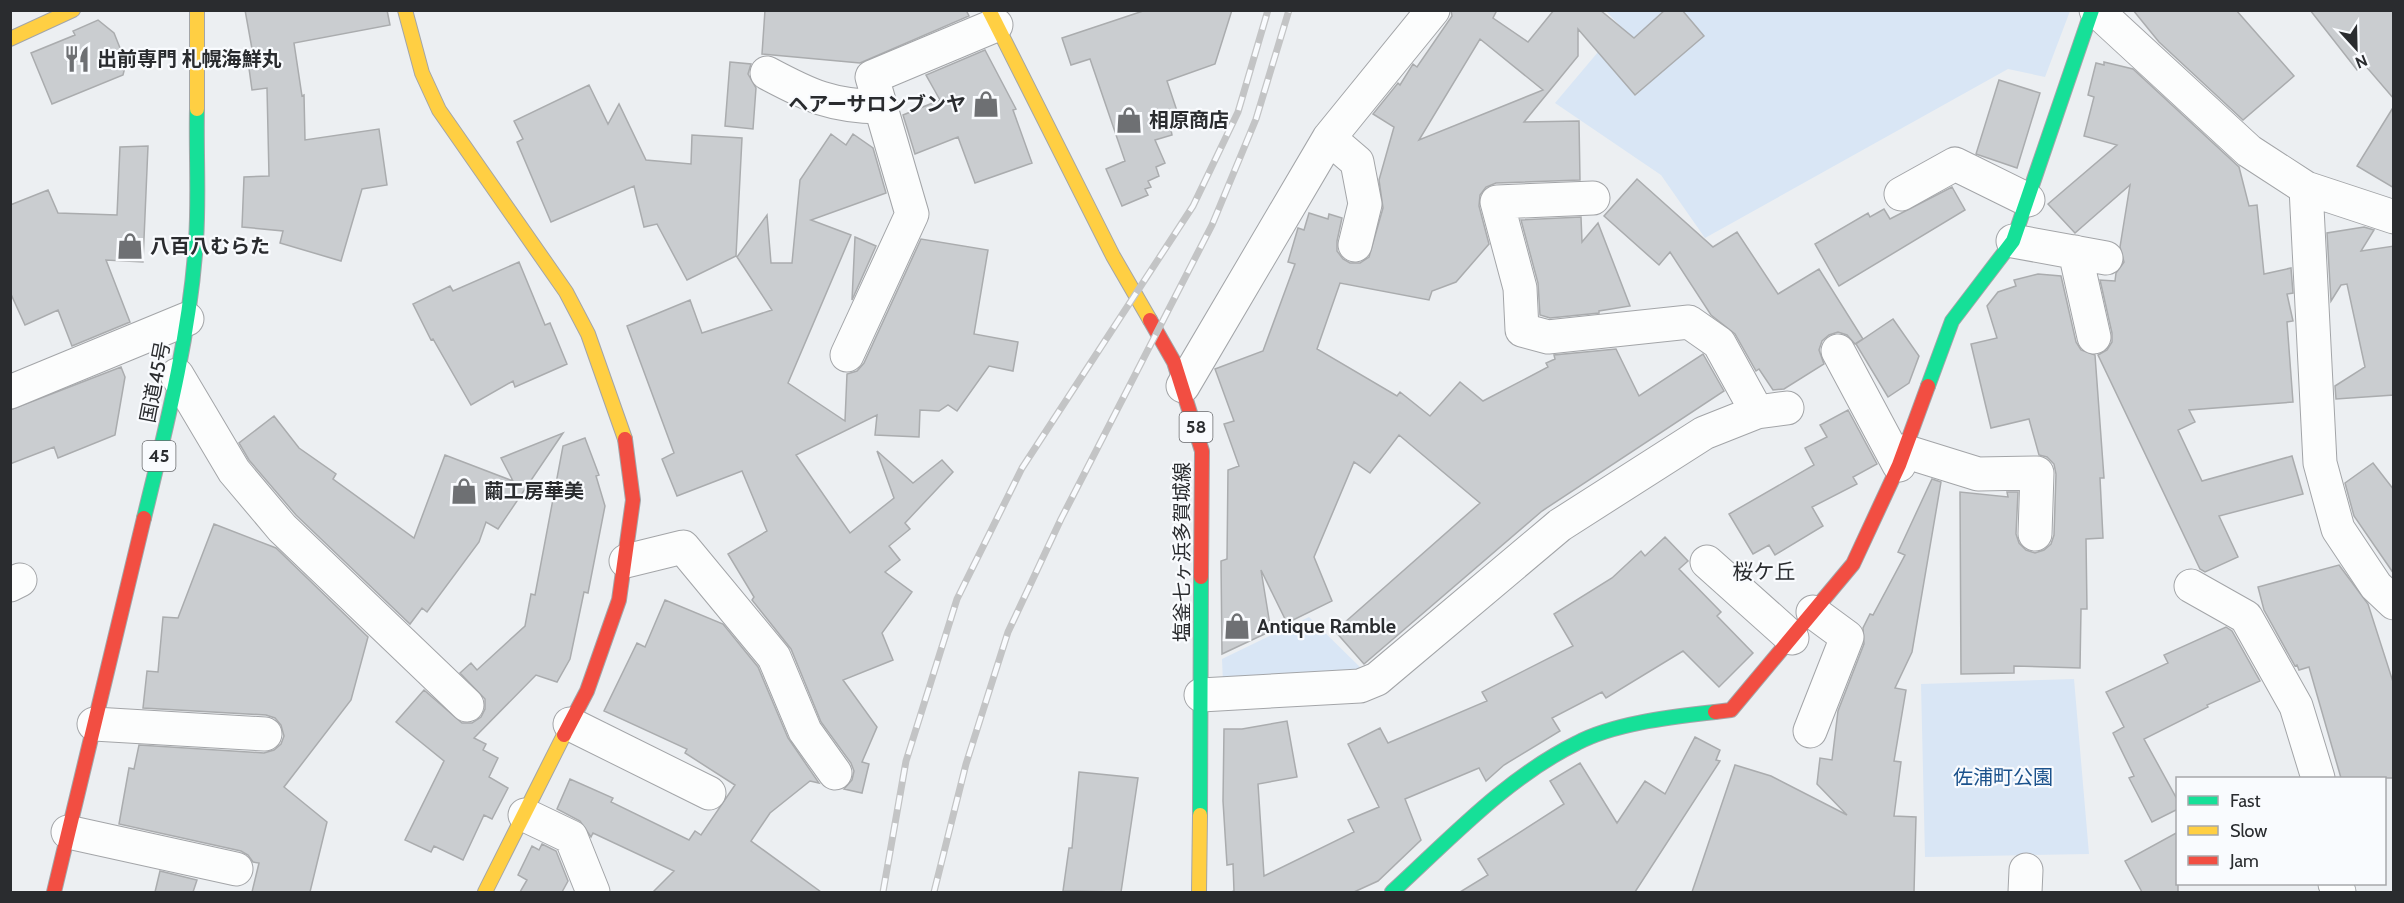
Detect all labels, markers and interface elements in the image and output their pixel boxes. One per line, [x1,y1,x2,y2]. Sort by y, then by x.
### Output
north arrow [2326,18,2386,78]
restaurant icon: 出前専門 札幌海鮮丸 [62,44,92,74]
place label: 出前専門 札幌海鮮丸 [97,47,282,71]
text: N [2353,51,2370,72]
shop icon: ヘアーサロンブンヤ [971,89,1001,119]
place label: ヘアーサロンブンヤ [788,92,966,116]
shop icon: 相原商店 [1114,105,1144,135]
place label: 相原商店 [1149,108,1229,132]
shop icon: 八百八むらた [115,231,145,261]
place label: 八百八むらた [150,234,270,258]
street label: 国道45号 [135,339,175,425]
road number: 58 [1180,412,1212,442]
road number: 45 [142,441,176,471]
street label: 塩釜七ヶ浜多賀城線 [1170,462,1194,642]
shop icon: 繭工房華美 [449,476,479,506]
place label: 繭工房華美 [484,479,584,503]
district label: 桜ケ丘 [1733,559,1796,584]
shop icon: Antique Ramble [1222,611,1252,641]
place label: Antique Ramble [1257,614,1396,638]
park label: 佐浦町公園 [1953,765,2053,789]
legend [2176,777,2386,885]
text: Fast [2230,790,2261,812]
text: Slow [2230,820,2267,842]
text: Jam [2229,850,2259,872]

